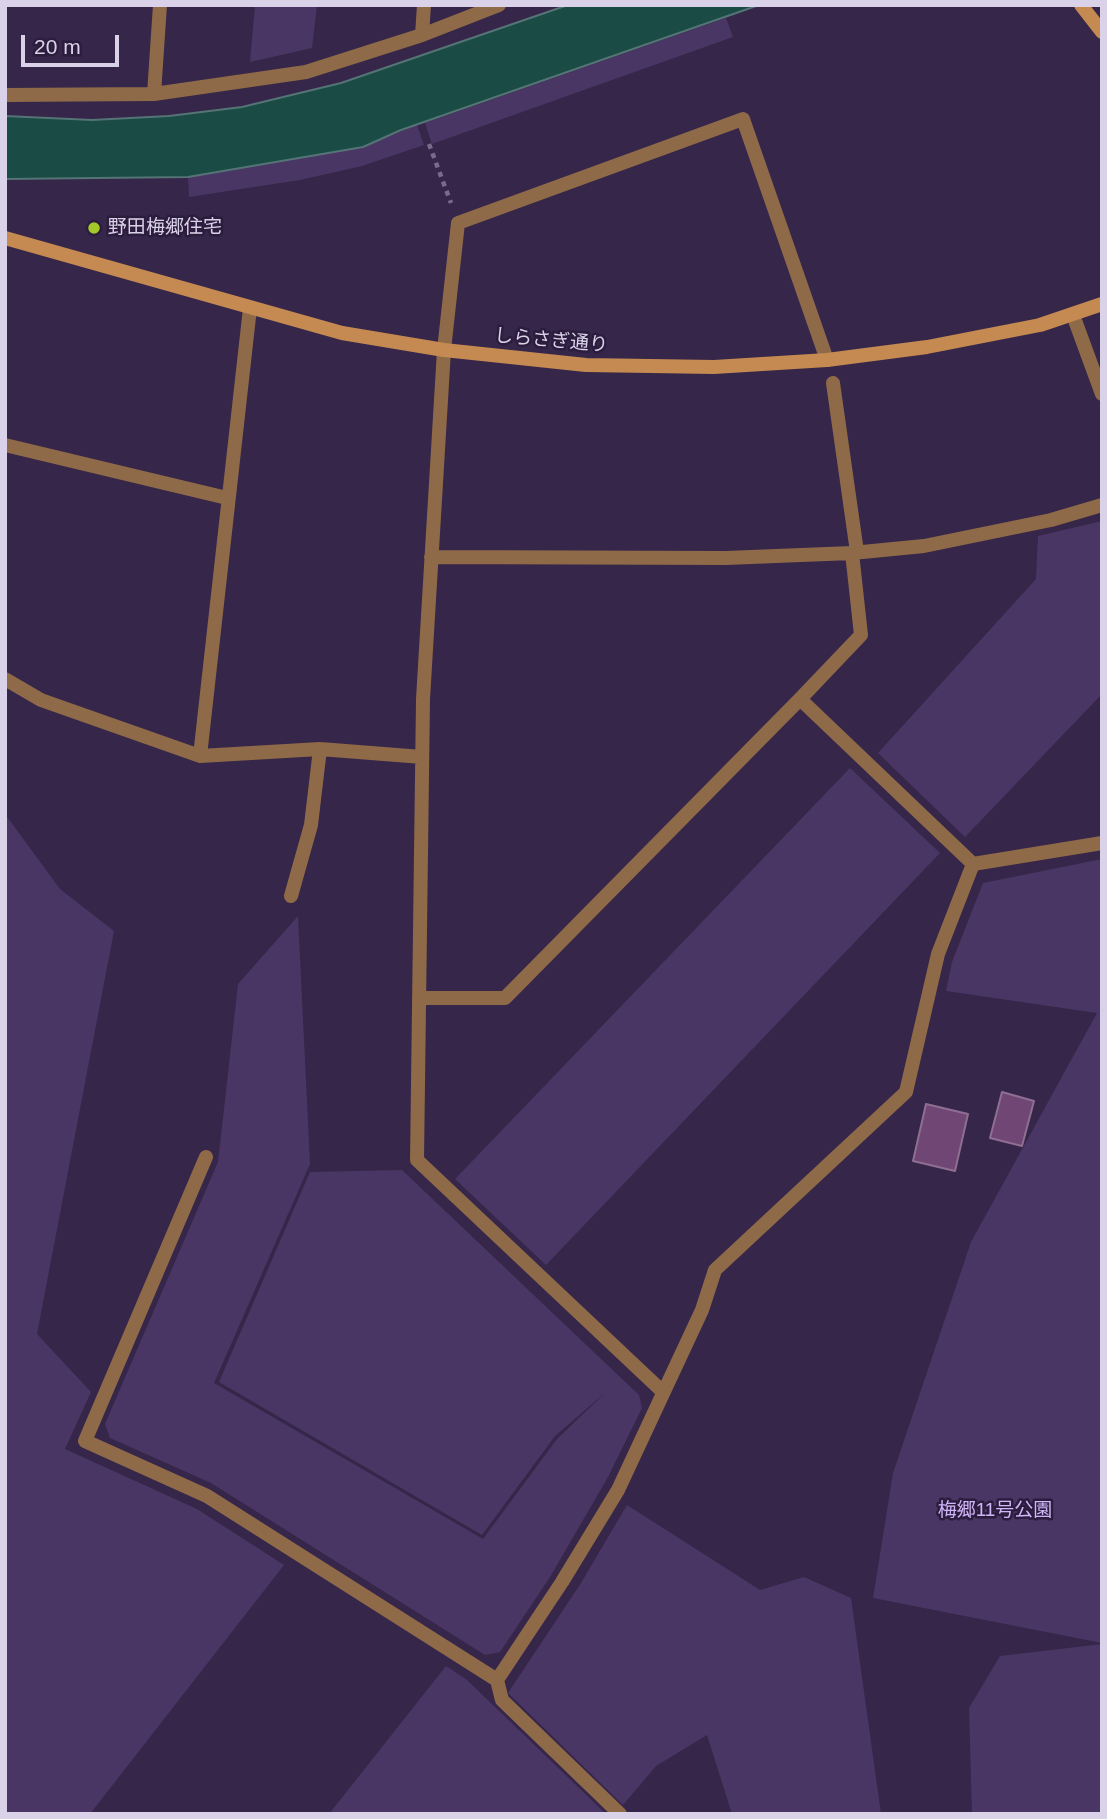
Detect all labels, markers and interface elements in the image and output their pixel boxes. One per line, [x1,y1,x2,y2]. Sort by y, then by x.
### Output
scale bar [24,21,122,65]
text: 20 m [34,35,81,58]
place label: 野田梅郷住宅 [108,217,222,239]
marker: 野田梅郷住宅 [86,220,102,236]
street label: しらさぎ通り [493,325,609,357]
park label: 梅郷11号公園 [938,1500,1052,1522]

